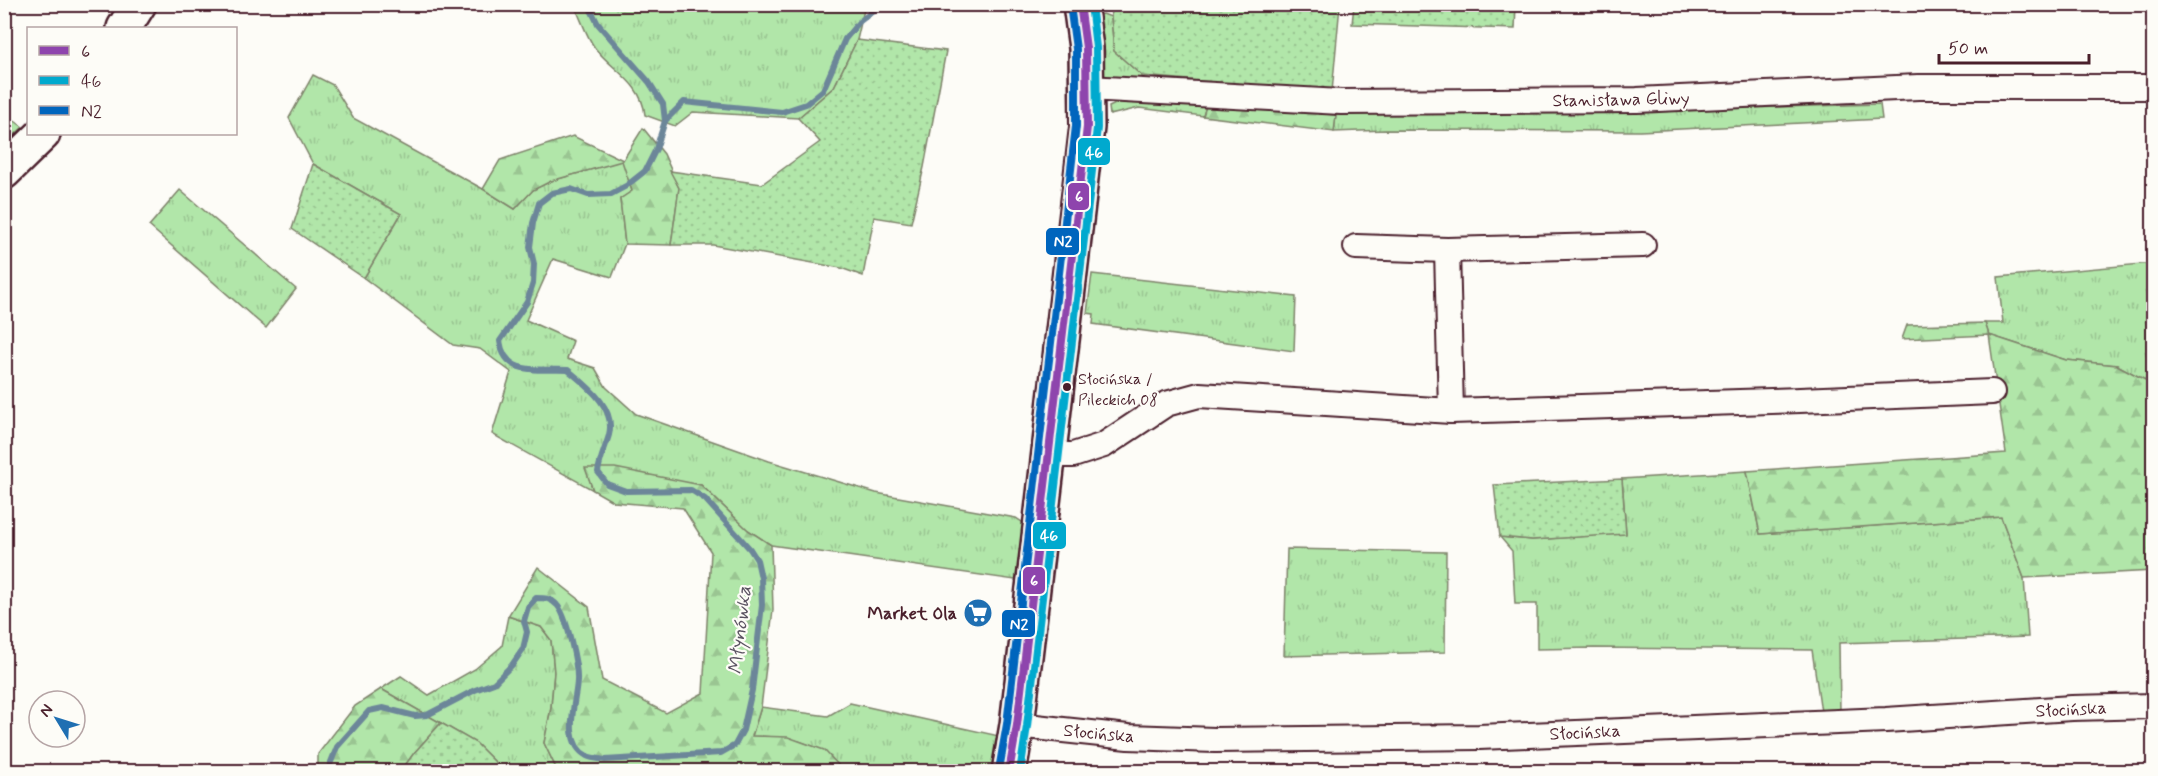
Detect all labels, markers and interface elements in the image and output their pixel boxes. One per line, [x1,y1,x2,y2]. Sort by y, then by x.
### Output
legend [27,27,237,135]
scale bar [1939,27,2089,65]
text: 50 m [1948,37,1988,61]
text: 6 [81,40,90,64]
text: 46 [81,70,101,94]
street label: Stanisława Gliwy [1552,87,1690,113]
text: N2 [81,100,102,124]
line badge: 46 [1077,137,1111,166]
text: 46 [1085,143,1103,164]
line badge: 6 [1067,182,1090,211]
text: 6 [1075,187,1083,208]
line badge: N2 [1045,227,1080,256]
text: N2 [1054,232,1072,253]
place label: Słocińska / Pileckich 08 [1078,369,1158,411]
marker: Słocińska / Pileckich 08 [1061,381,1073,393]
line badge: 46 [1032,521,1067,550]
text: 46 [1040,526,1058,547]
line badge: 6 [1022,566,1046,595]
text: 6 [1030,571,1038,592]
water label: Młynówka [722,584,759,676]
supermarket icon: Market Ola [962,597,994,629]
place label: Market Ola [867,602,957,626]
line badge: N2 [1001,609,1036,638]
text: N2 [1010,615,1028,636]
north arrow [27,689,87,749]
street label: Słocińska [2035,696,2107,724]
text: N [35,700,58,721]
street label: Słocińska [1062,719,1135,749]
street label: Słocińska [1549,719,1621,747]

